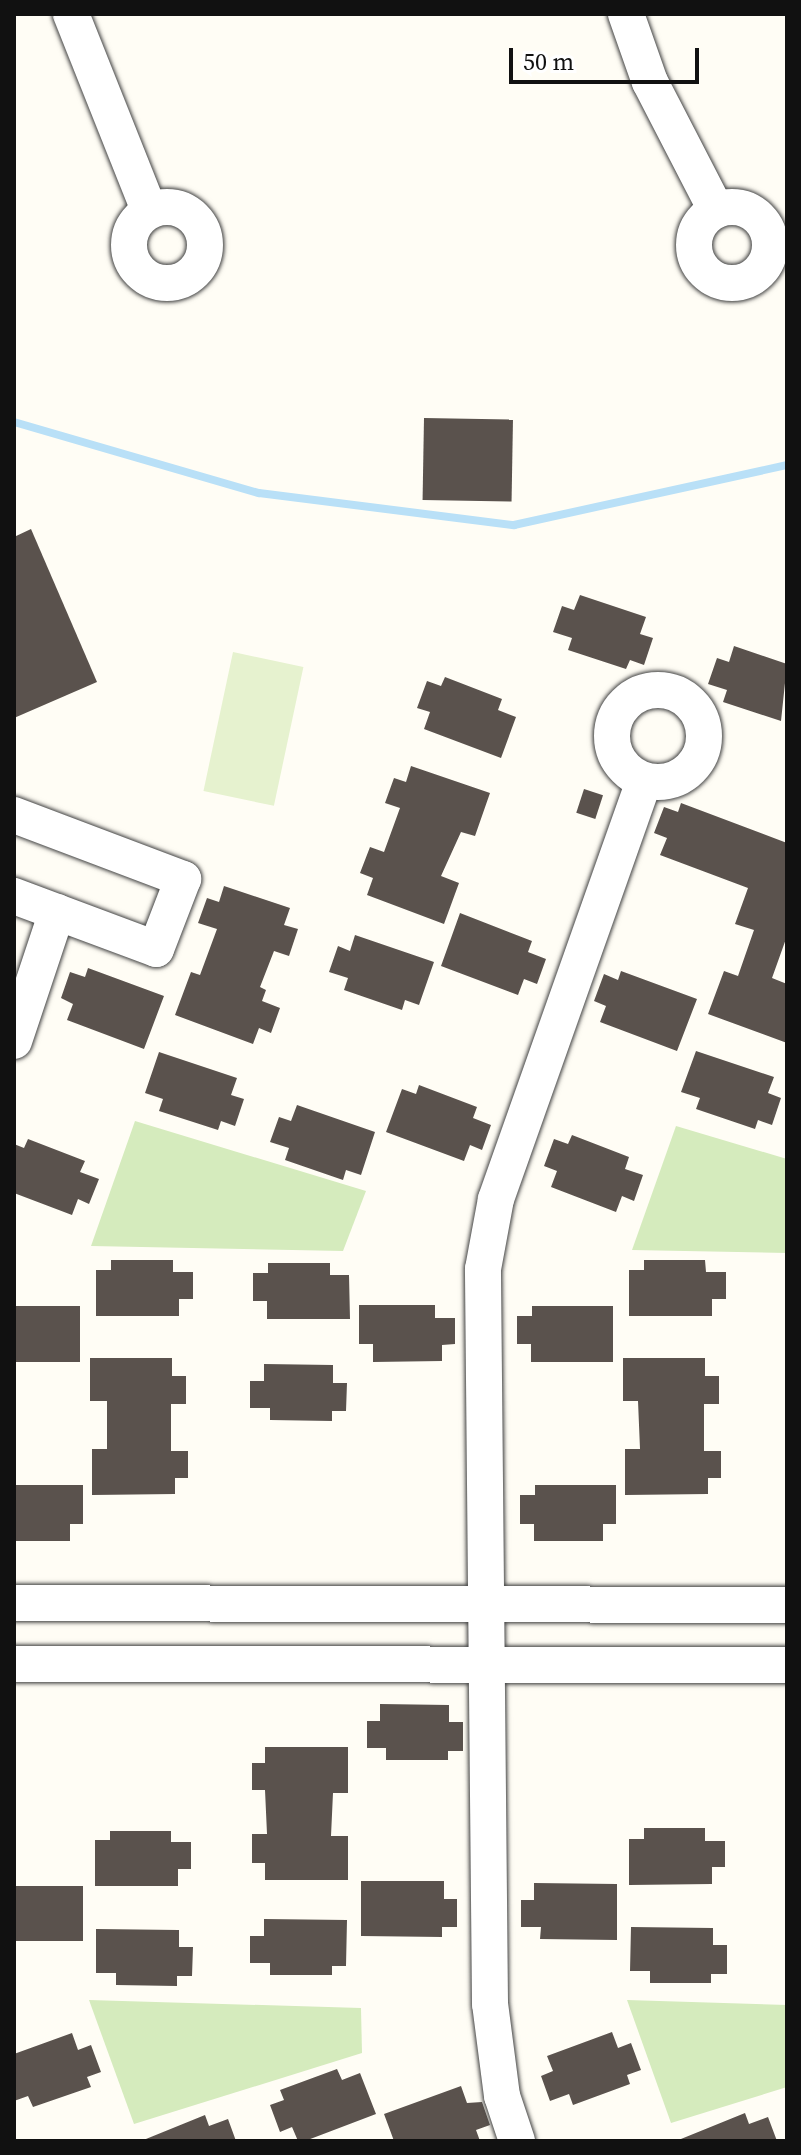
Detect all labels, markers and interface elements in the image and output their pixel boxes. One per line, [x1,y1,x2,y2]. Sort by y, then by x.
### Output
scale bar [513,32,703,82]
text: 50 m [523,45,574,78]

